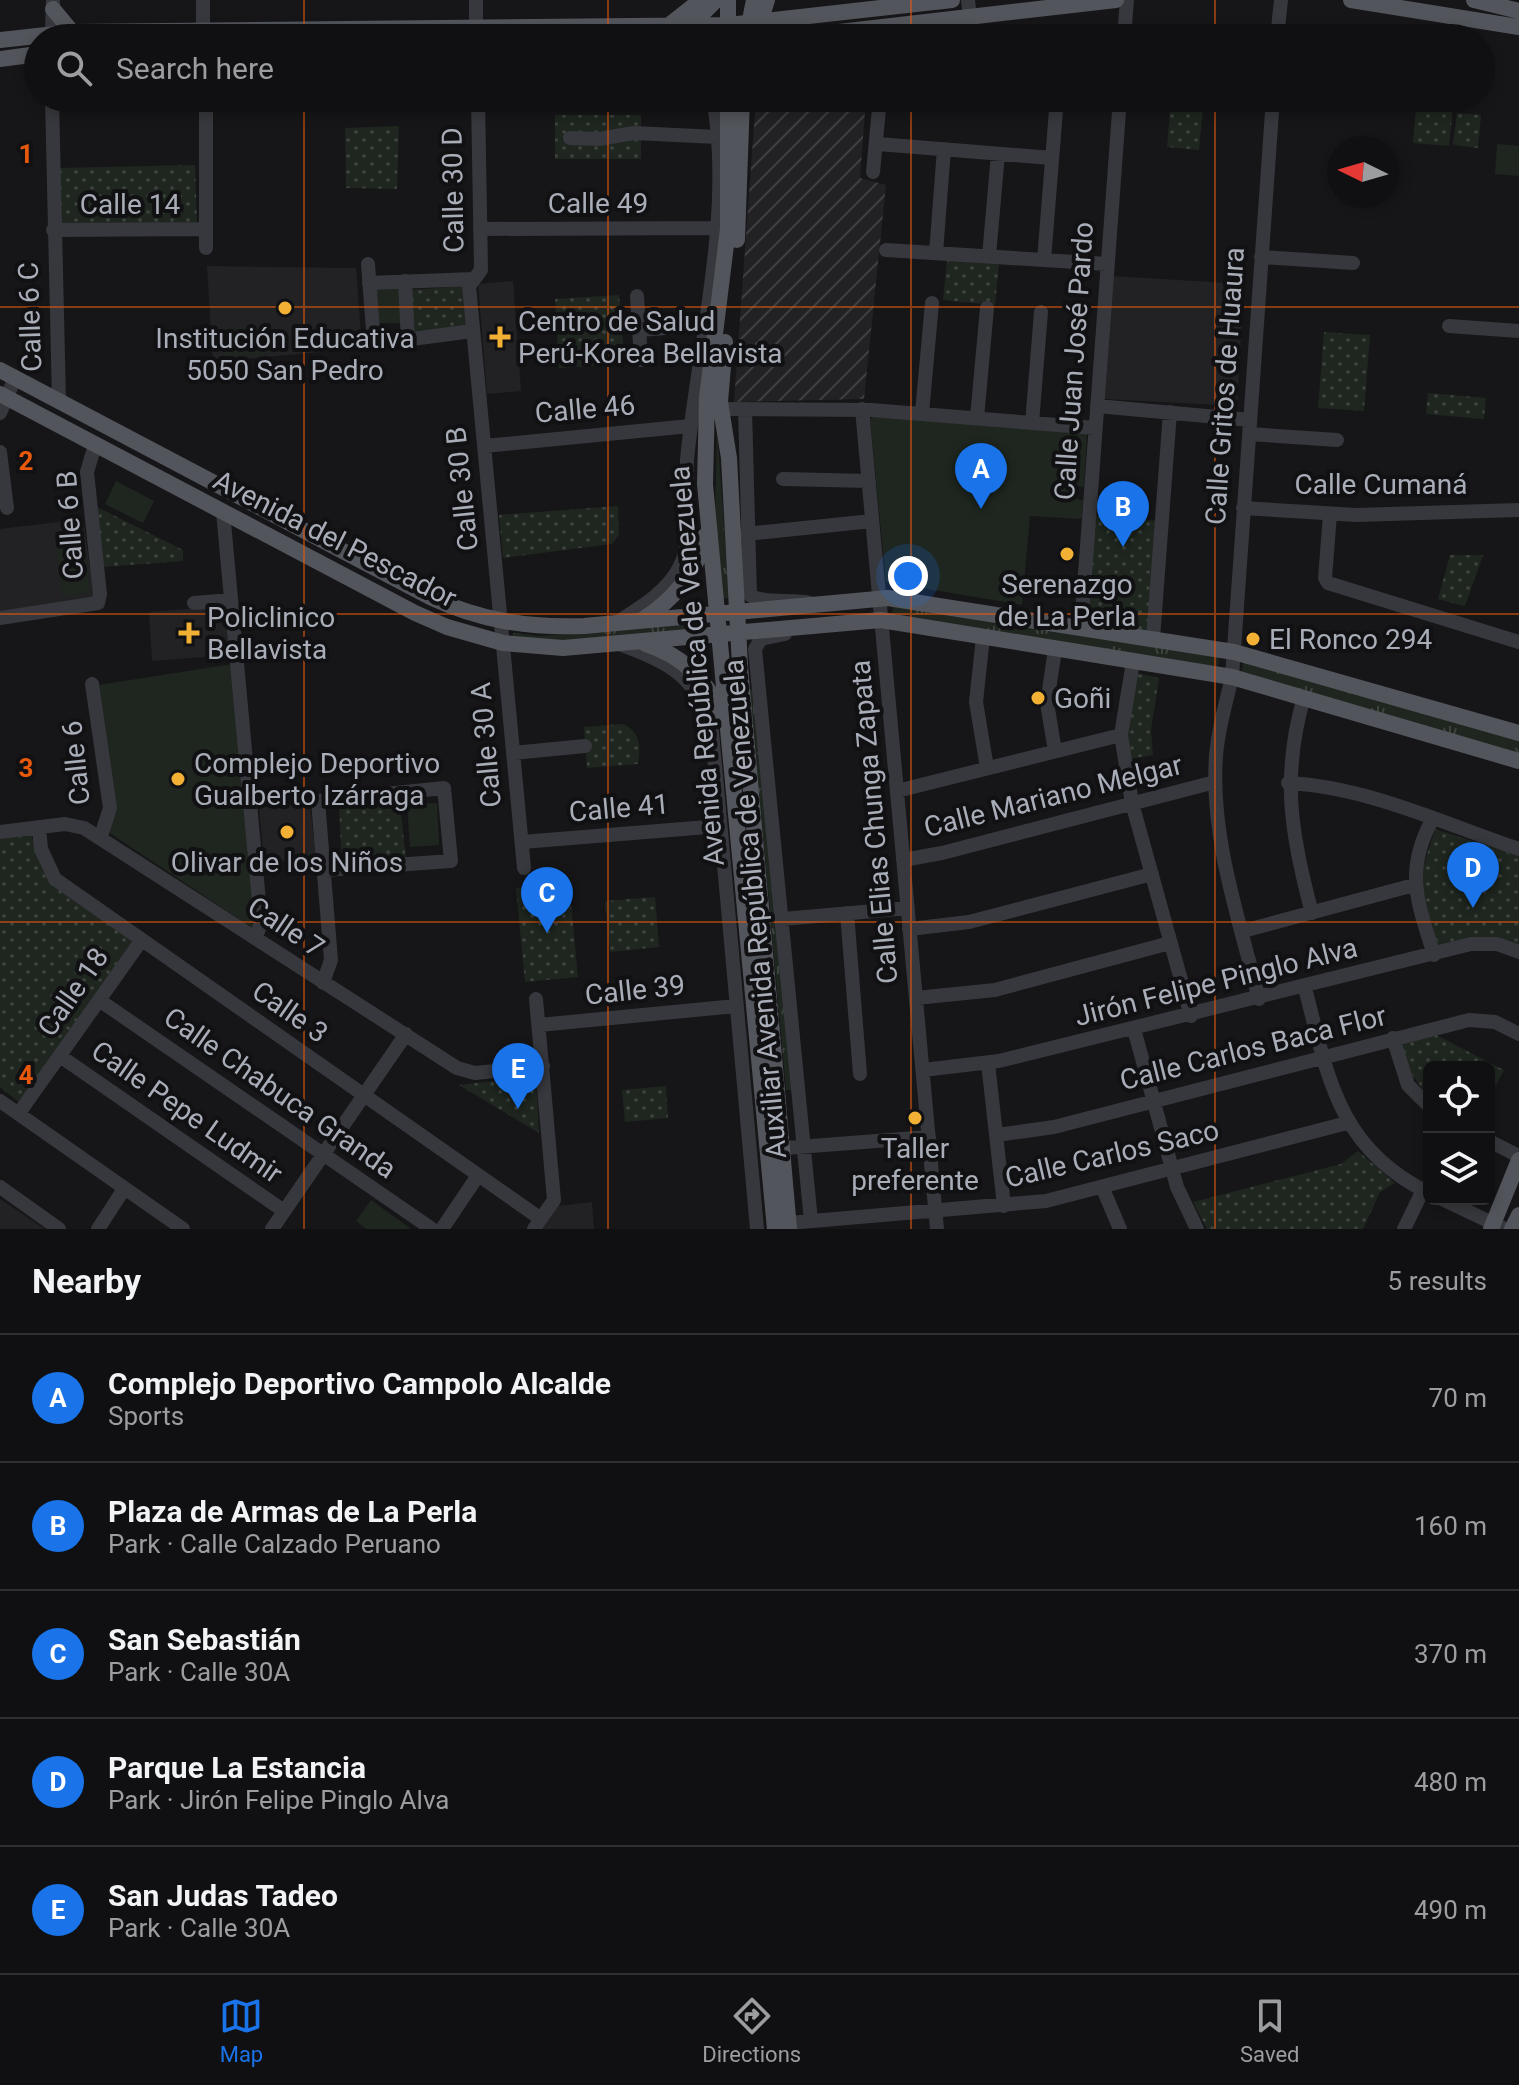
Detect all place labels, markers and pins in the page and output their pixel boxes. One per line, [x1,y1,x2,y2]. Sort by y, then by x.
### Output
marker: Institución Educativa 5050 San Pedro [276,299,294,317]
place label: Centro de Salud Perú-Korea Bellavista [518,305,783,370]
place label: Institución Educativa 5050 San Pedro [155,322,415,387]
marker: Centro de Salud Perú-Korea Bellavista [489,326,511,348]
pin: A [955,443,1007,509]
pin: B [1097,481,1149,547]
marker: Serenazgo de La Perla [1058,545,1076,563]
place label: Serenazgo de La Perla [998,568,1136,633]
place label: Policlinico Bellavista [207,601,335,666]
marker: Policlinico Bellavista [178,622,200,644]
place label: El Ronco 294 [1269,623,1432,656]
marker: El Ronco 294 [1244,630,1262,648]
place label: Goñi [1054,682,1111,715]
marker: Goñi [1029,689,1047,707]
place label: Complejo Deportivo Gualberto Izárraga [194,747,440,812]
marker: Complejo Deportivo Gualberto Izárraga [169,770,187,788]
marker: Olivar de los Niños [278,823,296,841]
pin: D [1447,842,1499,908]
place label: Olivar de los Niños [171,846,403,879]
pin: C [521,867,573,933]
pin: E [492,1043,544,1109]
marker: Taller preferente [906,1109,924,1127]
place label: Taller preferente [851,1132,979,1197]

